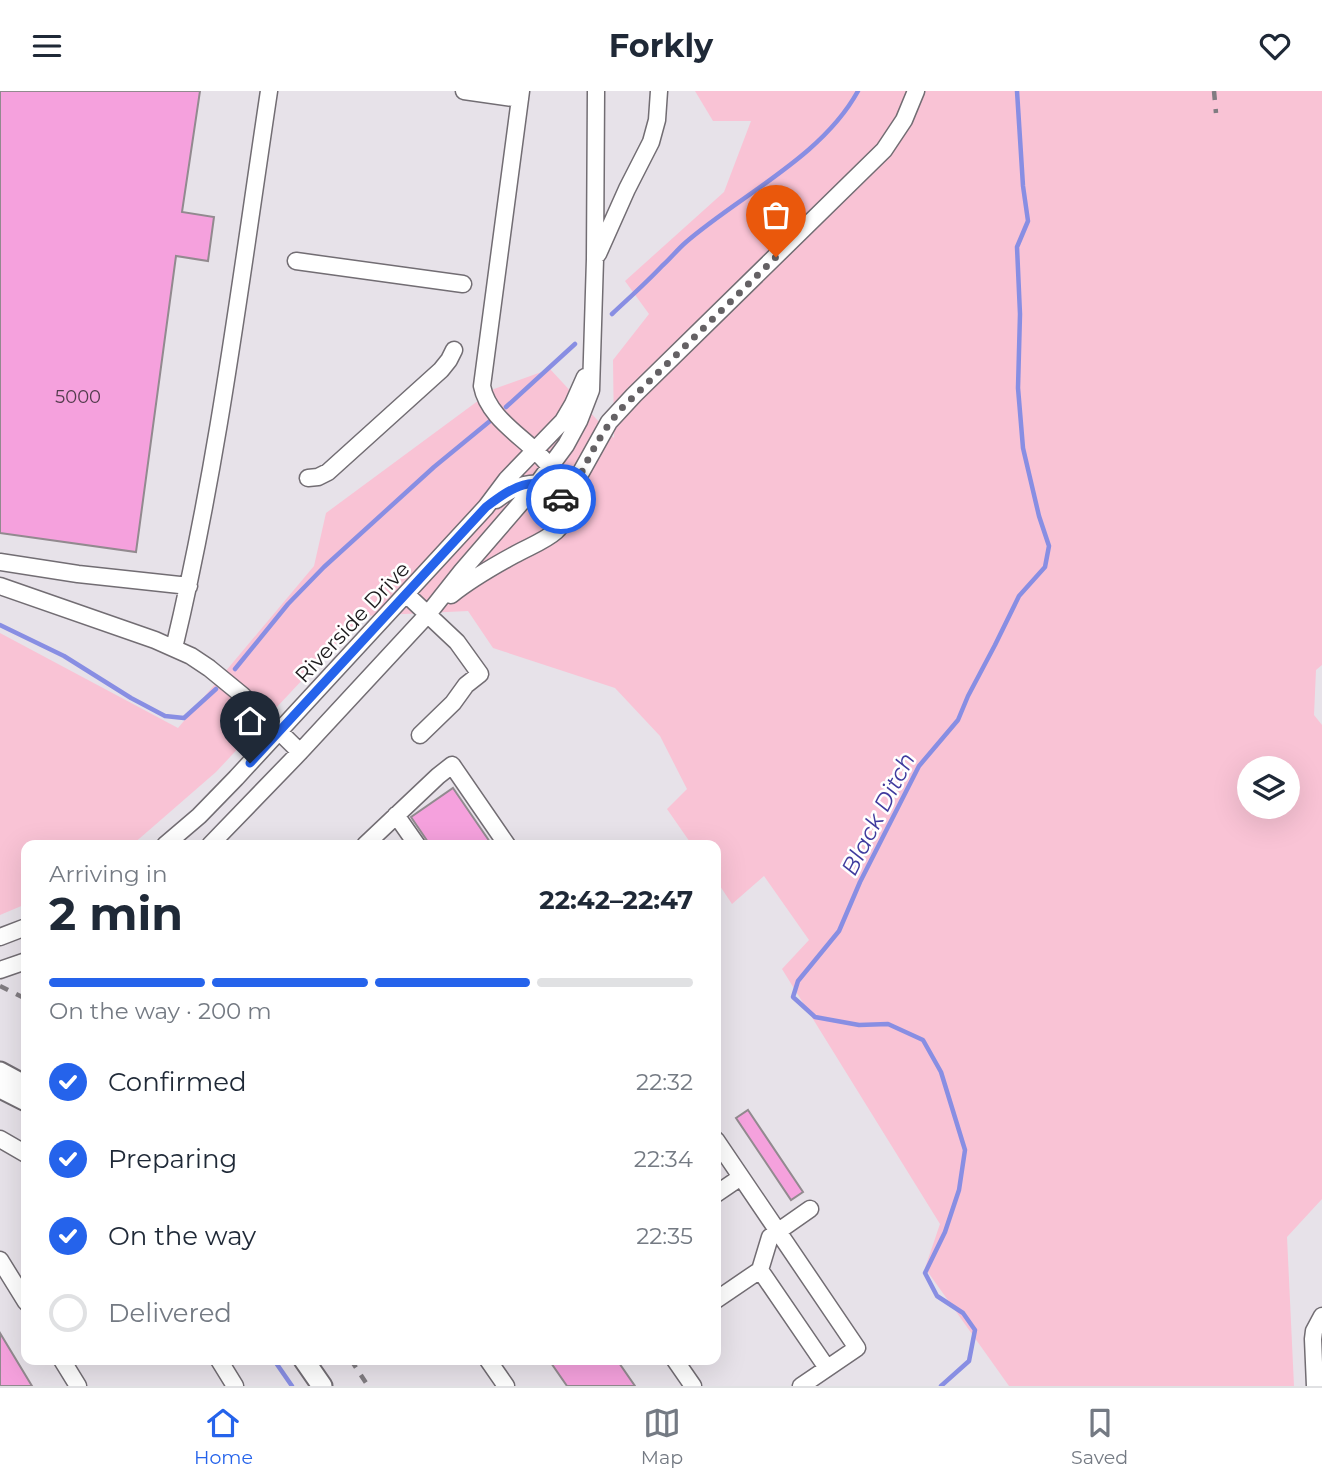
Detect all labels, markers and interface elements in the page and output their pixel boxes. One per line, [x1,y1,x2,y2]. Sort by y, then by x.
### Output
text: Forkly [609,26,713,65]
icon: menu [28,27,66,65]
icon: heart [1256,27,1294,65]
pin [746,185,806,257]
icon: bag [757,196,795,234]
house number: 5000 [55,386,101,408]
courier [526,464,596,534]
icon: car [542,480,580,518]
street label: Riverside Drive [290,556,414,688]
pin [220,691,280,763]
icon: home [231,702,269,740]
water label: Black Ditch [835,748,921,880]
map controls [1237,756,1300,819]
button: layers [1237,756,1300,819]
text: Arriving in [49,860,168,888]
text: 22:42–22:47 [539,884,693,916]
text: 2 min [49,885,183,942]
text: On the way · 200 m [49,997,272,1025]
icon: check [49,1063,87,1101]
text: Confirmed [108,1066,247,1098]
text: 22:32 [636,1068,693,1096]
icon: check [49,1140,87,1178]
text: Preparing [108,1143,237,1175]
text: 22:34 [634,1145,693,1173]
icon: check [49,1217,87,1255]
text: On the way [108,1220,256,1252]
text: 22:35 [636,1222,693,1250]
text: Delivered [108,1297,232,1329]
tab: Home [194,1404,253,1469]
tab: Map [641,1404,683,1469]
tab: Saved [1071,1404,1128,1469]

